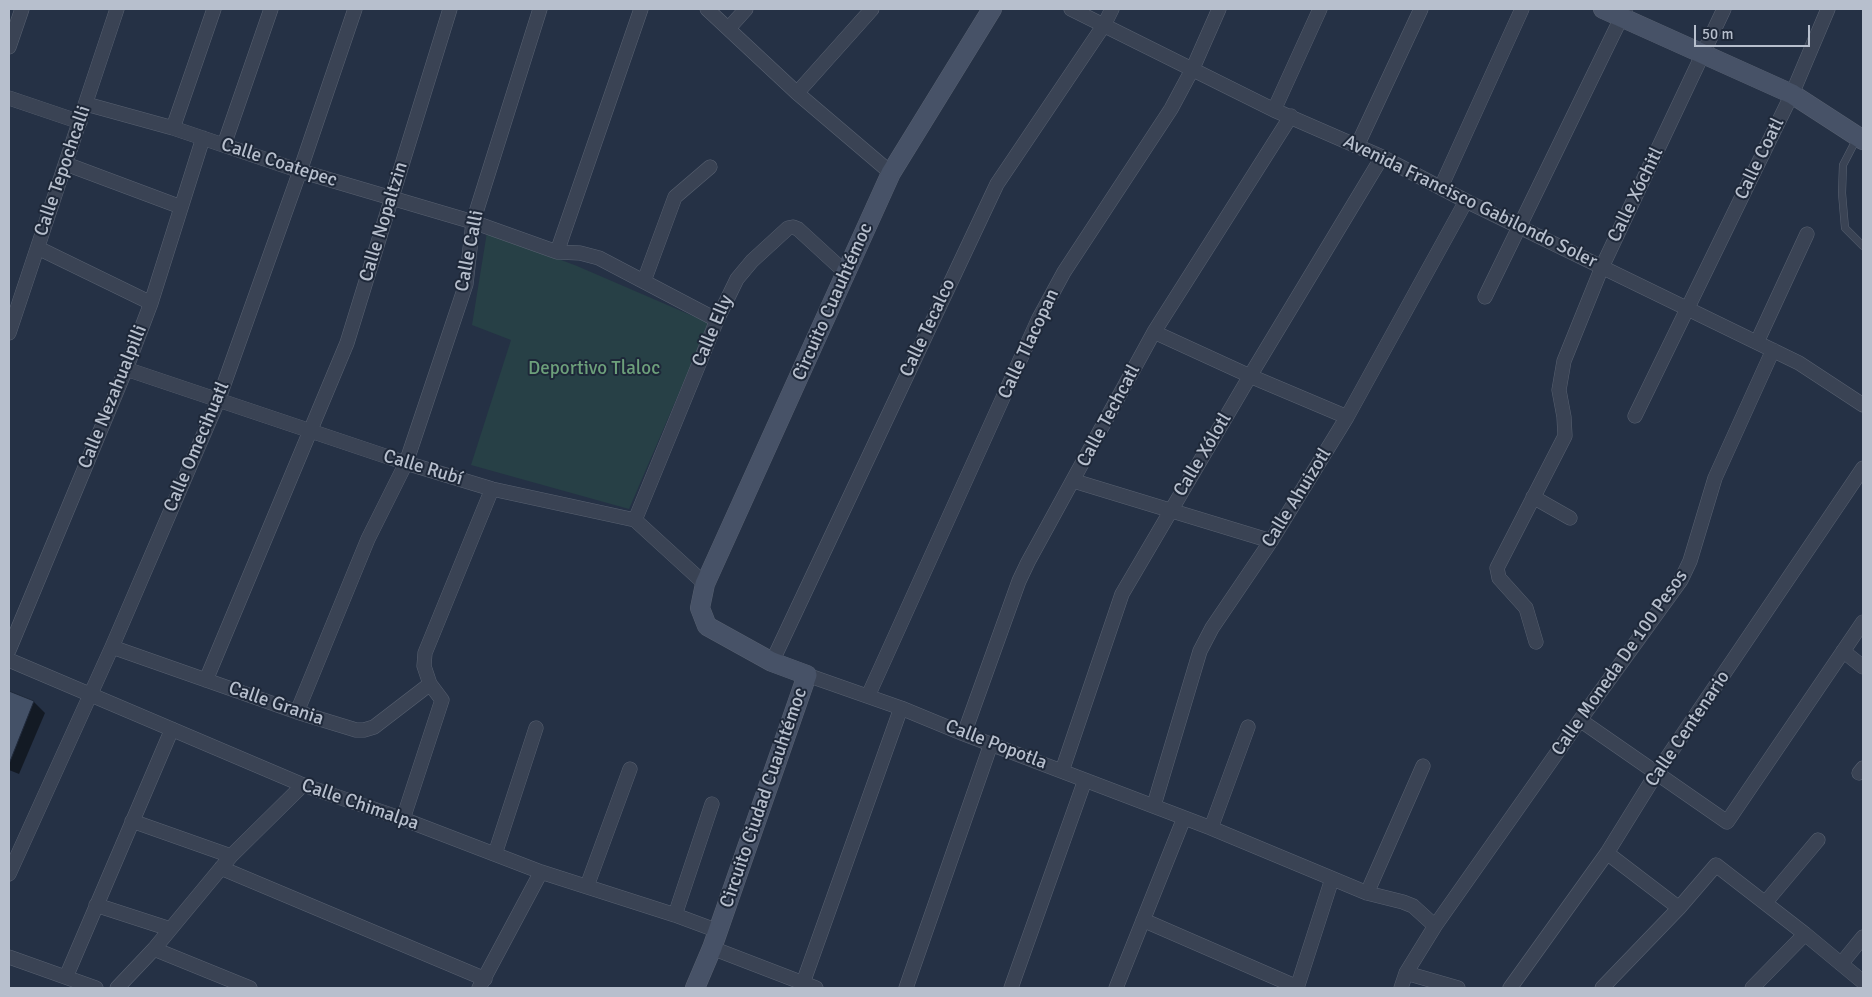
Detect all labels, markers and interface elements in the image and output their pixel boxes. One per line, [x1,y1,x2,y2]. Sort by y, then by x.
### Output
scale bar [1697,15,1813,47]
text: 50 m [1702,25,1733,43]
street label: Calle Tepochcalli [30,103,96,239]
street label: Calle Coatl [1730,114,1790,204]
street label: Avenida Francisco Gabilondo Soler [1339,130,1601,274]
street label: Calle Coatepec [218,134,340,192]
street label: Calle Xóchitl [1603,144,1669,246]
street label: Calle Nopaltzin [355,159,413,285]
street label: Calle Calli [451,208,489,294]
street label: Circuito Cuauhtémoc [788,220,878,384]
street label: Calle Tecalco [895,275,961,381]
street label: Calle Tlacopan [994,285,1064,403]
street label: Calle Elly [688,292,738,370]
street label: Calle Nezahualpilli [74,322,152,472]
park label: Deportivo Tlaloc [528,358,660,380]
street label: Calle Techcatl [1072,361,1146,471]
street label: Calle Omecihuatl [159,378,235,516]
street label: Calle Xólotl [1169,409,1237,501]
street label: Calle Ahuizotl [1257,444,1337,552]
street label: Calle Rubí [380,445,466,491]
street label: Calle Moneda De 100 Pesos [1547,566,1693,760]
street label: Calle Centenario [1641,667,1735,791]
street label: Calle Grania [225,677,327,731]
street label: Circuito Ciudad Cuauhtémoc [716,685,812,911]
street label: Calle Popotla [942,715,1050,775]
street label: Calle Chimalpa [298,774,422,836]

